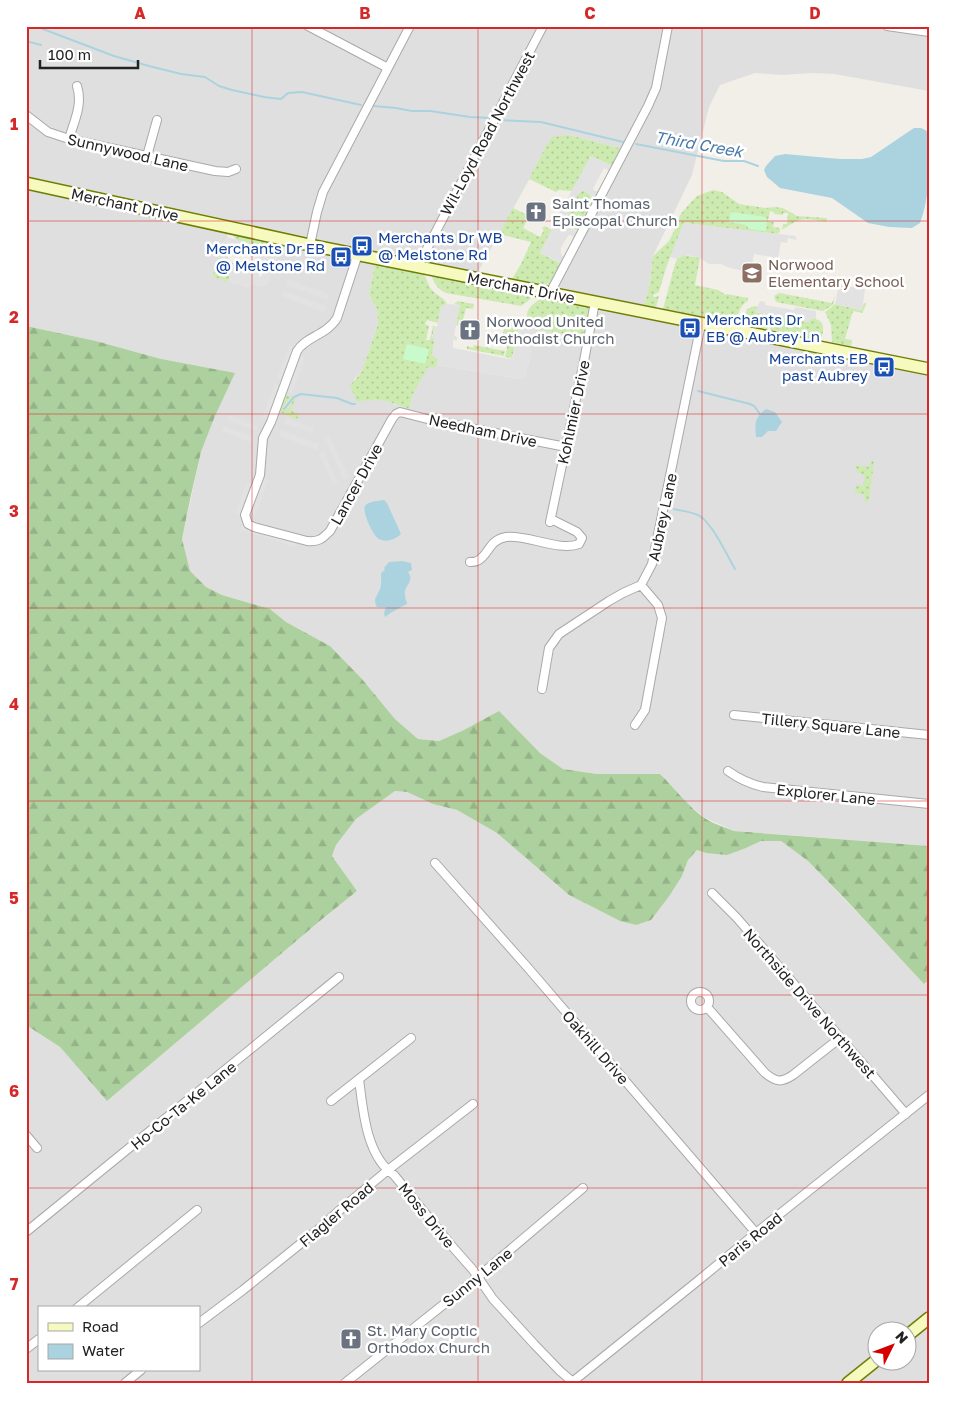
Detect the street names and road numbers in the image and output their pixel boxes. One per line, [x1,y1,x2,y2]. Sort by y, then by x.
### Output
street label: Wil-Loyd Road Northwest [436,48,538,218]
street label: Sunnywood Lane [66,129,191,175]
street label: Merchant Drive [70,184,181,224]
street label: Merchant Drive [466,268,577,306]
street label: Kohlmier Drive [553,358,593,466]
street label: Needham Drive [427,410,539,450]
street label: Lancer Drive [326,440,386,528]
street label: Aubrey Lane [644,471,680,563]
street label: Tillery Square Lane [761,709,902,741]
street label: Explorer Lane [776,780,877,808]
street label: Northside Drive Northwest [740,924,880,1082]
street label: Oakhill Drive [559,1006,633,1088]
street label: Ho-Co-Ta-Ke Lane [127,1057,240,1153]
street label: Flagler Road [295,1178,377,1250]
street label: Moss Drive [395,1179,459,1251]
street label: Paris Road [715,1208,785,1270]
street label: Sunny Lane [439,1243,516,1310]

